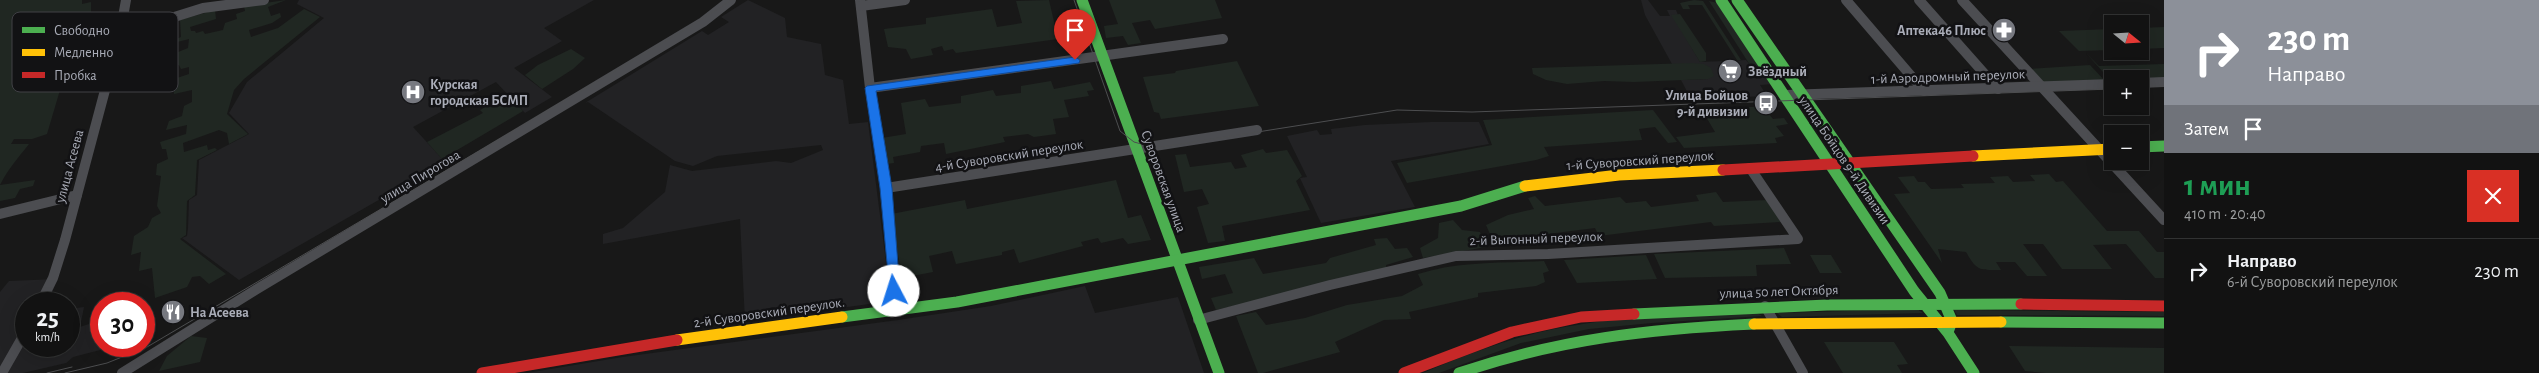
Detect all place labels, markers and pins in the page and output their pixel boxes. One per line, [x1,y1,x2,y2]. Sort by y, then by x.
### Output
pin [1054,9,1096,60]
pharmacy icon: Аптека46 Плюс [1991,17,2017,43]
place label: Аптека46 Плюс [1897,24,1986,38]
supermarket icon: Звёздный [1717,58,1743,84]
place label: Звёздный [1748,65,1807,79]
place label: Курская городская БСМП [430,78,528,108]
hospital icon: Курская городская БСМП [400,79,426,105]
place label: Улица Бойцов 9-й дивизии [1665,89,1748,119]
bus stop icon: Улица Бойцов 9-й дивизии [1753,90,1779,116]
restaurant icon: На Асеева [160,299,186,325]
place label: На Асеева [190,306,249,320]

